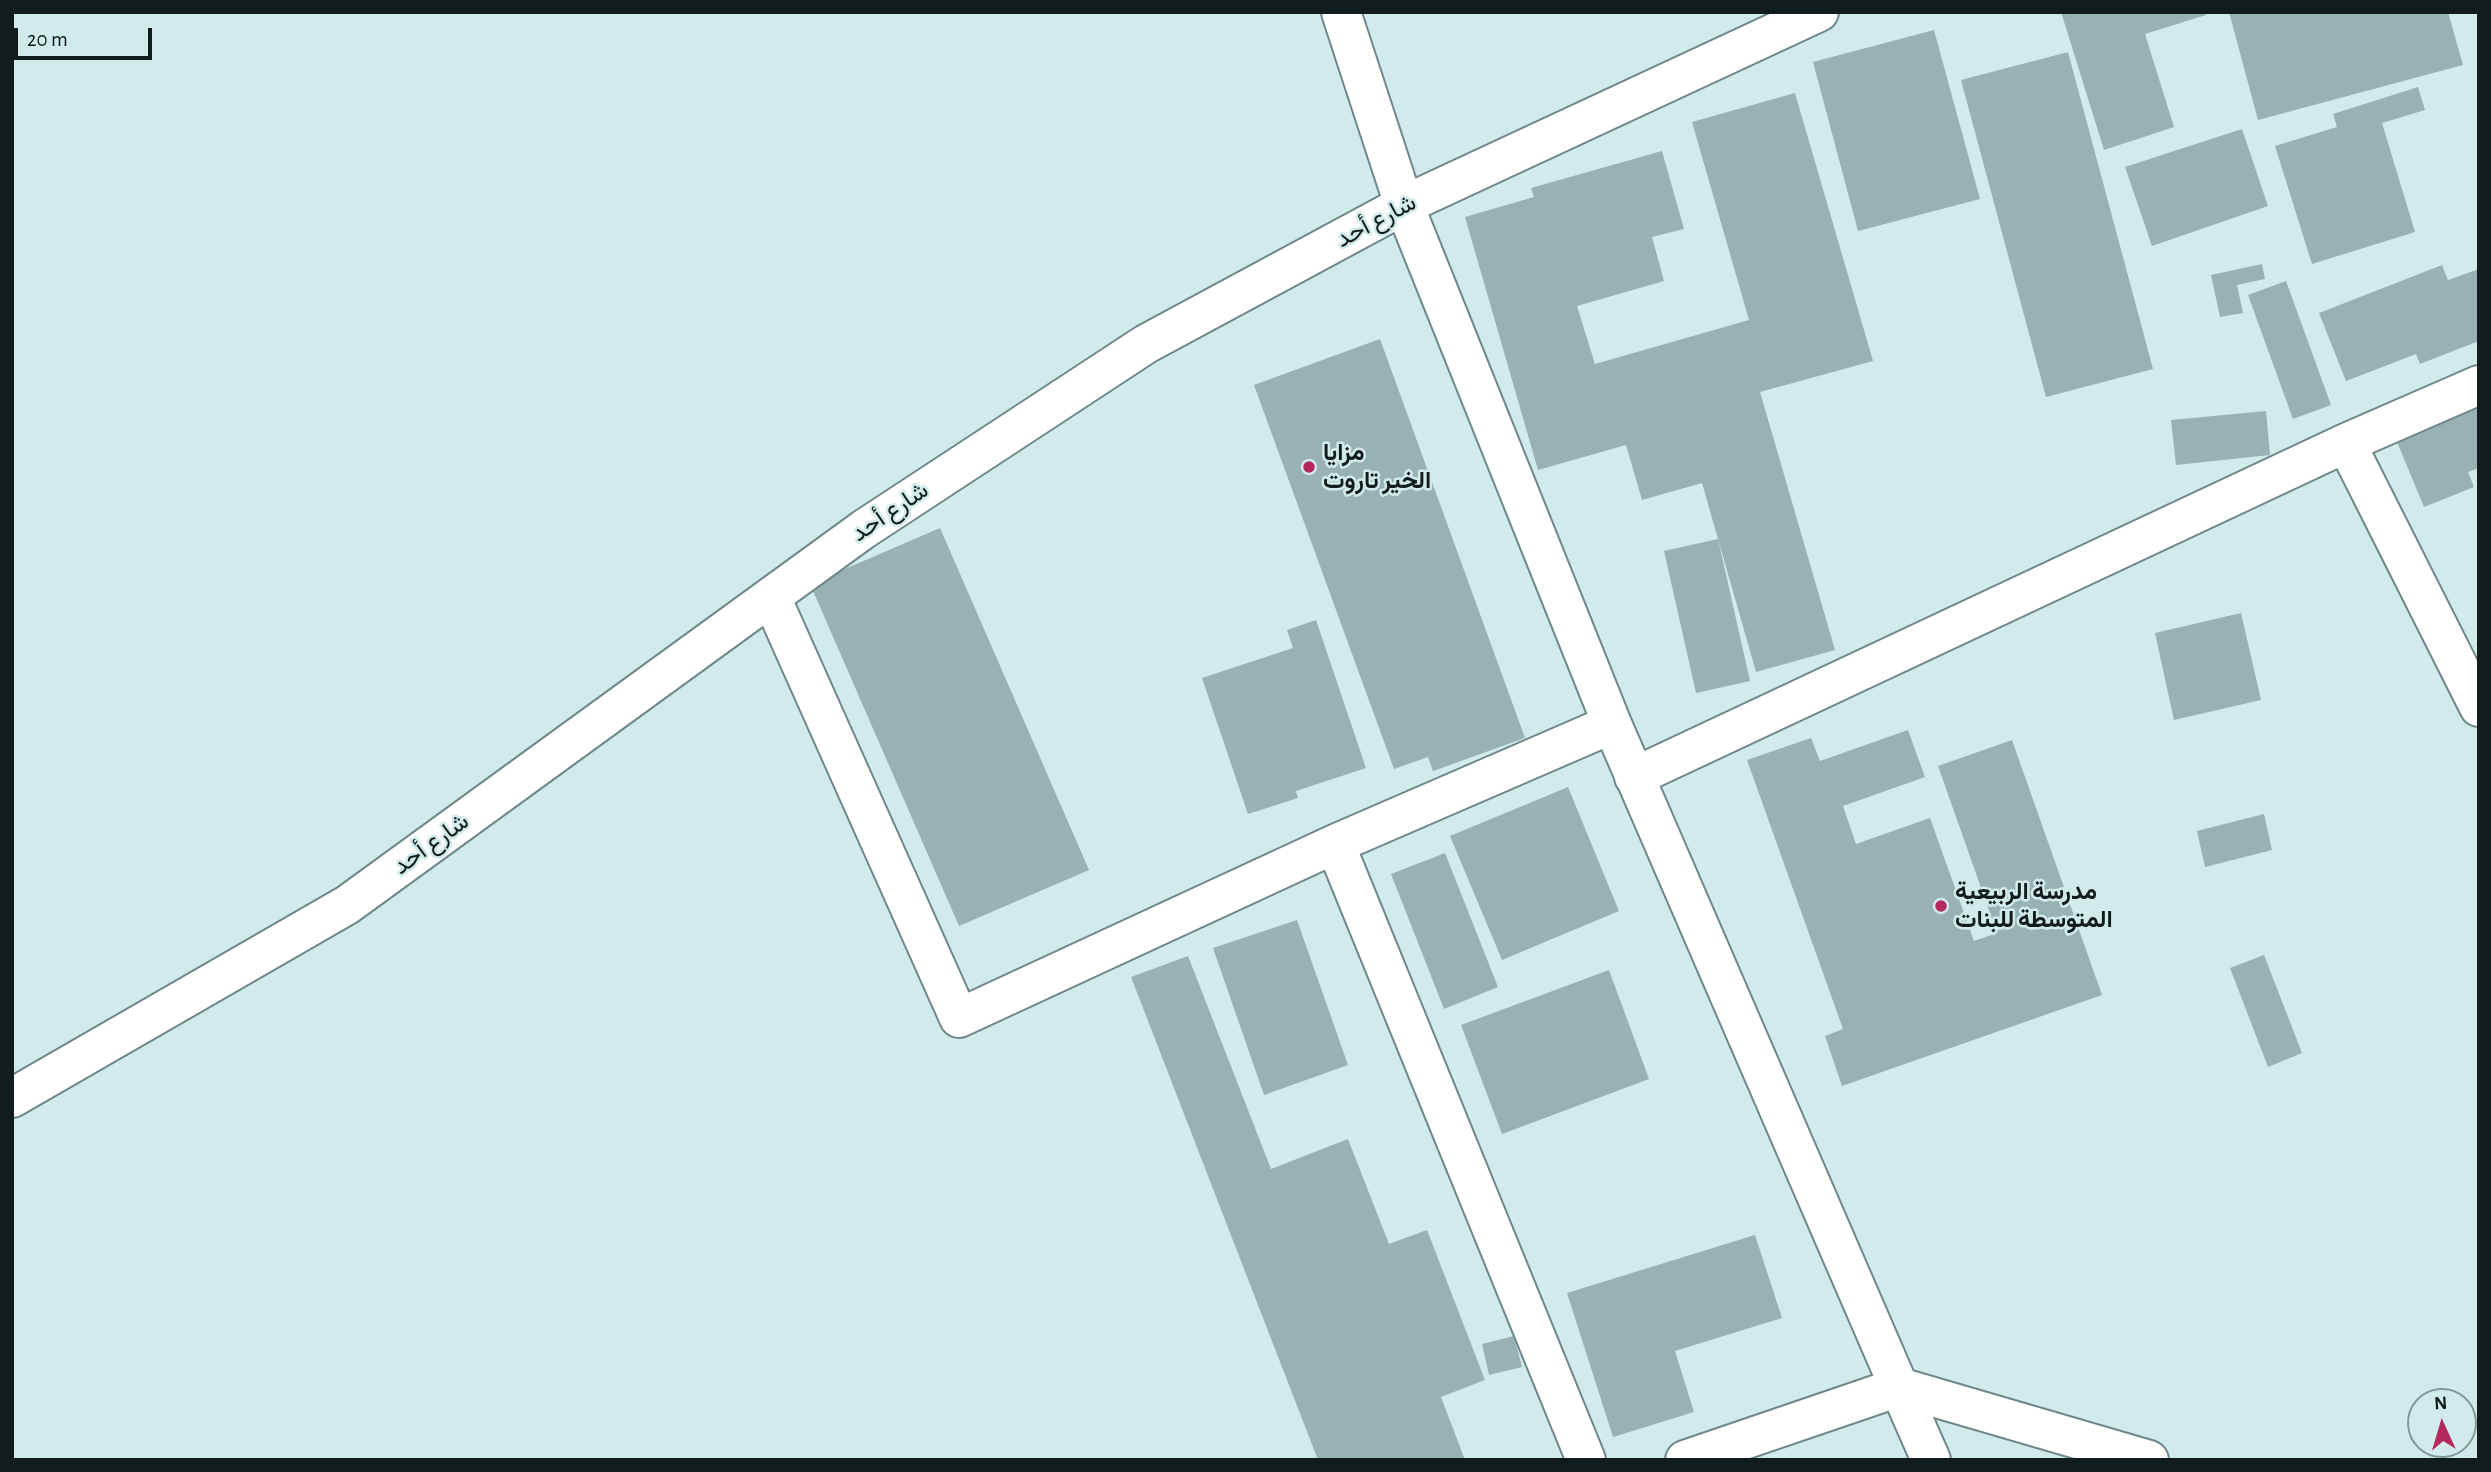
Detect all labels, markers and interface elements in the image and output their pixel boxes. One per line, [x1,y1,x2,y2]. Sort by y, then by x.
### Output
scale bar [18,14,156,58]
text: 20 m [27,29,68,50]
street label: شارع أحد [1331,188,1421,254]
place label: مزايا الخير تاروت [1323,439,1431,495]
marker: مزايا الخير تاروت [1301,459,1317,475]
street label: شارع أحد [846,476,934,548]
street label: شارع أحد [387,807,475,881]
place label: مدرسة الربيعية المتوسطة للبنات [1955,878,2113,934]
marker: مدرسة الربيعية المتوسطة للبنات [1933,898,1949,914]
north arrow [2407,1388,2477,1458]
text: N [2433,1394,2448,1413]

